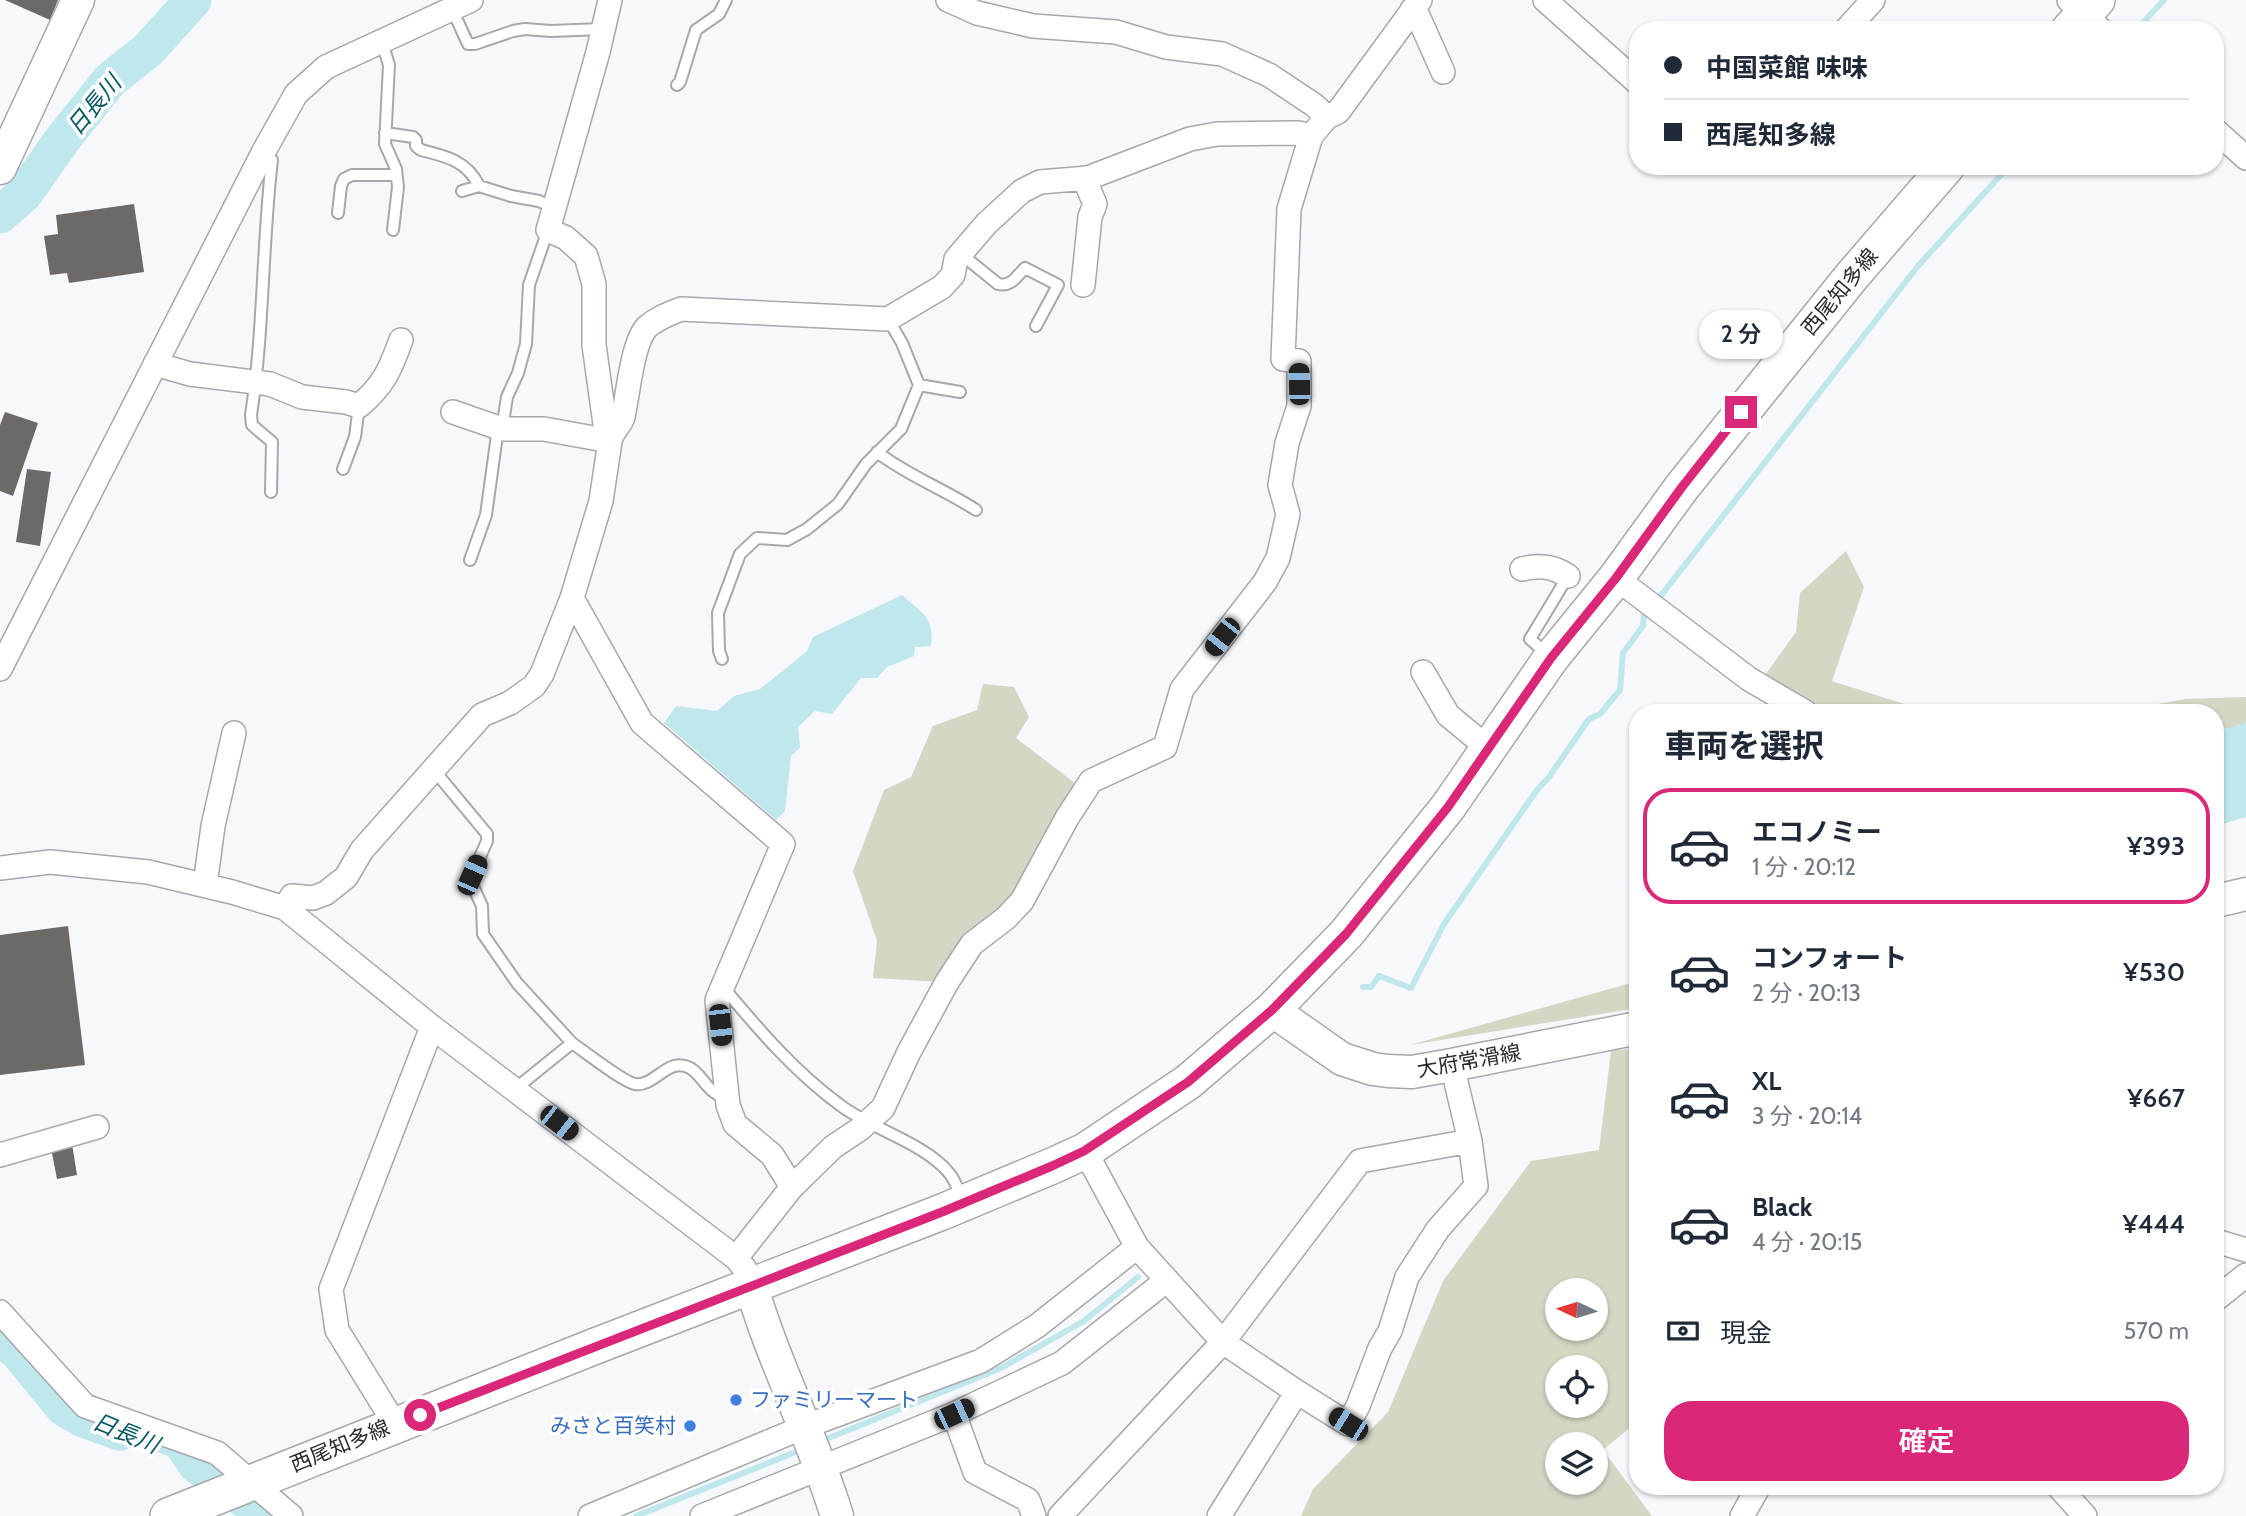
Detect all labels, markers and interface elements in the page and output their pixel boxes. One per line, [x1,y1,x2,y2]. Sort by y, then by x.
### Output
text: 中国菜館 味味 [1706,52,1868,84]
water label: 日長川 [61,67,129,140]
text: 西尾知多線 [1706,119,1836,151]
street label: 西尾知多線 [1796,243,1883,340]
callout: 2 分 [1699,310,1783,360]
text: 2 分 [1721,320,1761,348]
car [1289,363,1310,405]
route end [1725,396,1757,428]
car [1201,614,1244,660]
text: 車両を選択 [1664,726,1824,765]
icon: car [1668,815,1731,878]
text: エコノミー [1752,816,1882,848]
text: ¥393 [2127,830,2185,862]
car [454,852,491,898]
text: 1 分 · 20:12 [1752,853,1856,881]
icon: car [1668,941,1731,1004]
text: コンフォート [1752,942,1907,974]
text: ¥530 [2123,956,2185,988]
text: 2 分 · 20:13 [1752,979,1861,1007]
car [708,1003,733,1047]
street label: 大府常滑線 [1415,1039,1523,1082]
text: XL [1752,1065,1781,1097]
icon: car [1668,1067,1731,1130]
text: ¥667 [2127,1082,2185,1114]
car [536,1102,583,1144]
text: 3 分 · 20:14 [1752,1102,1862,1130]
text: Black [1752,1191,1812,1223]
icon: car [1668,1193,1731,1256]
text: ¥444 [2122,1208,2185,1240]
text: 4 分 · 20:15 [1752,1228,1862,1256]
north arrow [1545,1278,1608,1340]
map controls [1545,1278,1608,1495]
icon: cash [1664,1312,1702,1350]
text: 現金 [1720,1317,1772,1349]
text: 570 m [2124,1317,2189,1345]
button: locate [1545,1355,1608,1418]
place label: ファミリーマート [750,1387,918,1412]
marker: ファミリーマート [728,1392,744,1408]
car [931,1396,978,1432]
route start [404,1399,436,1431]
button: 確定 [1664,1401,2189,1481]
car [1325,1404,1372,1444]
water label: 日長川 [89,1407,166,1460]
place label: みさと百笑村 [550,1413,676,1438]
street label: 西尾知多線 [286,1414,393,1477]
marker: みさと百笑村 [682,1418,698,1434]
button: layers [1545,1432,1608,1495]

